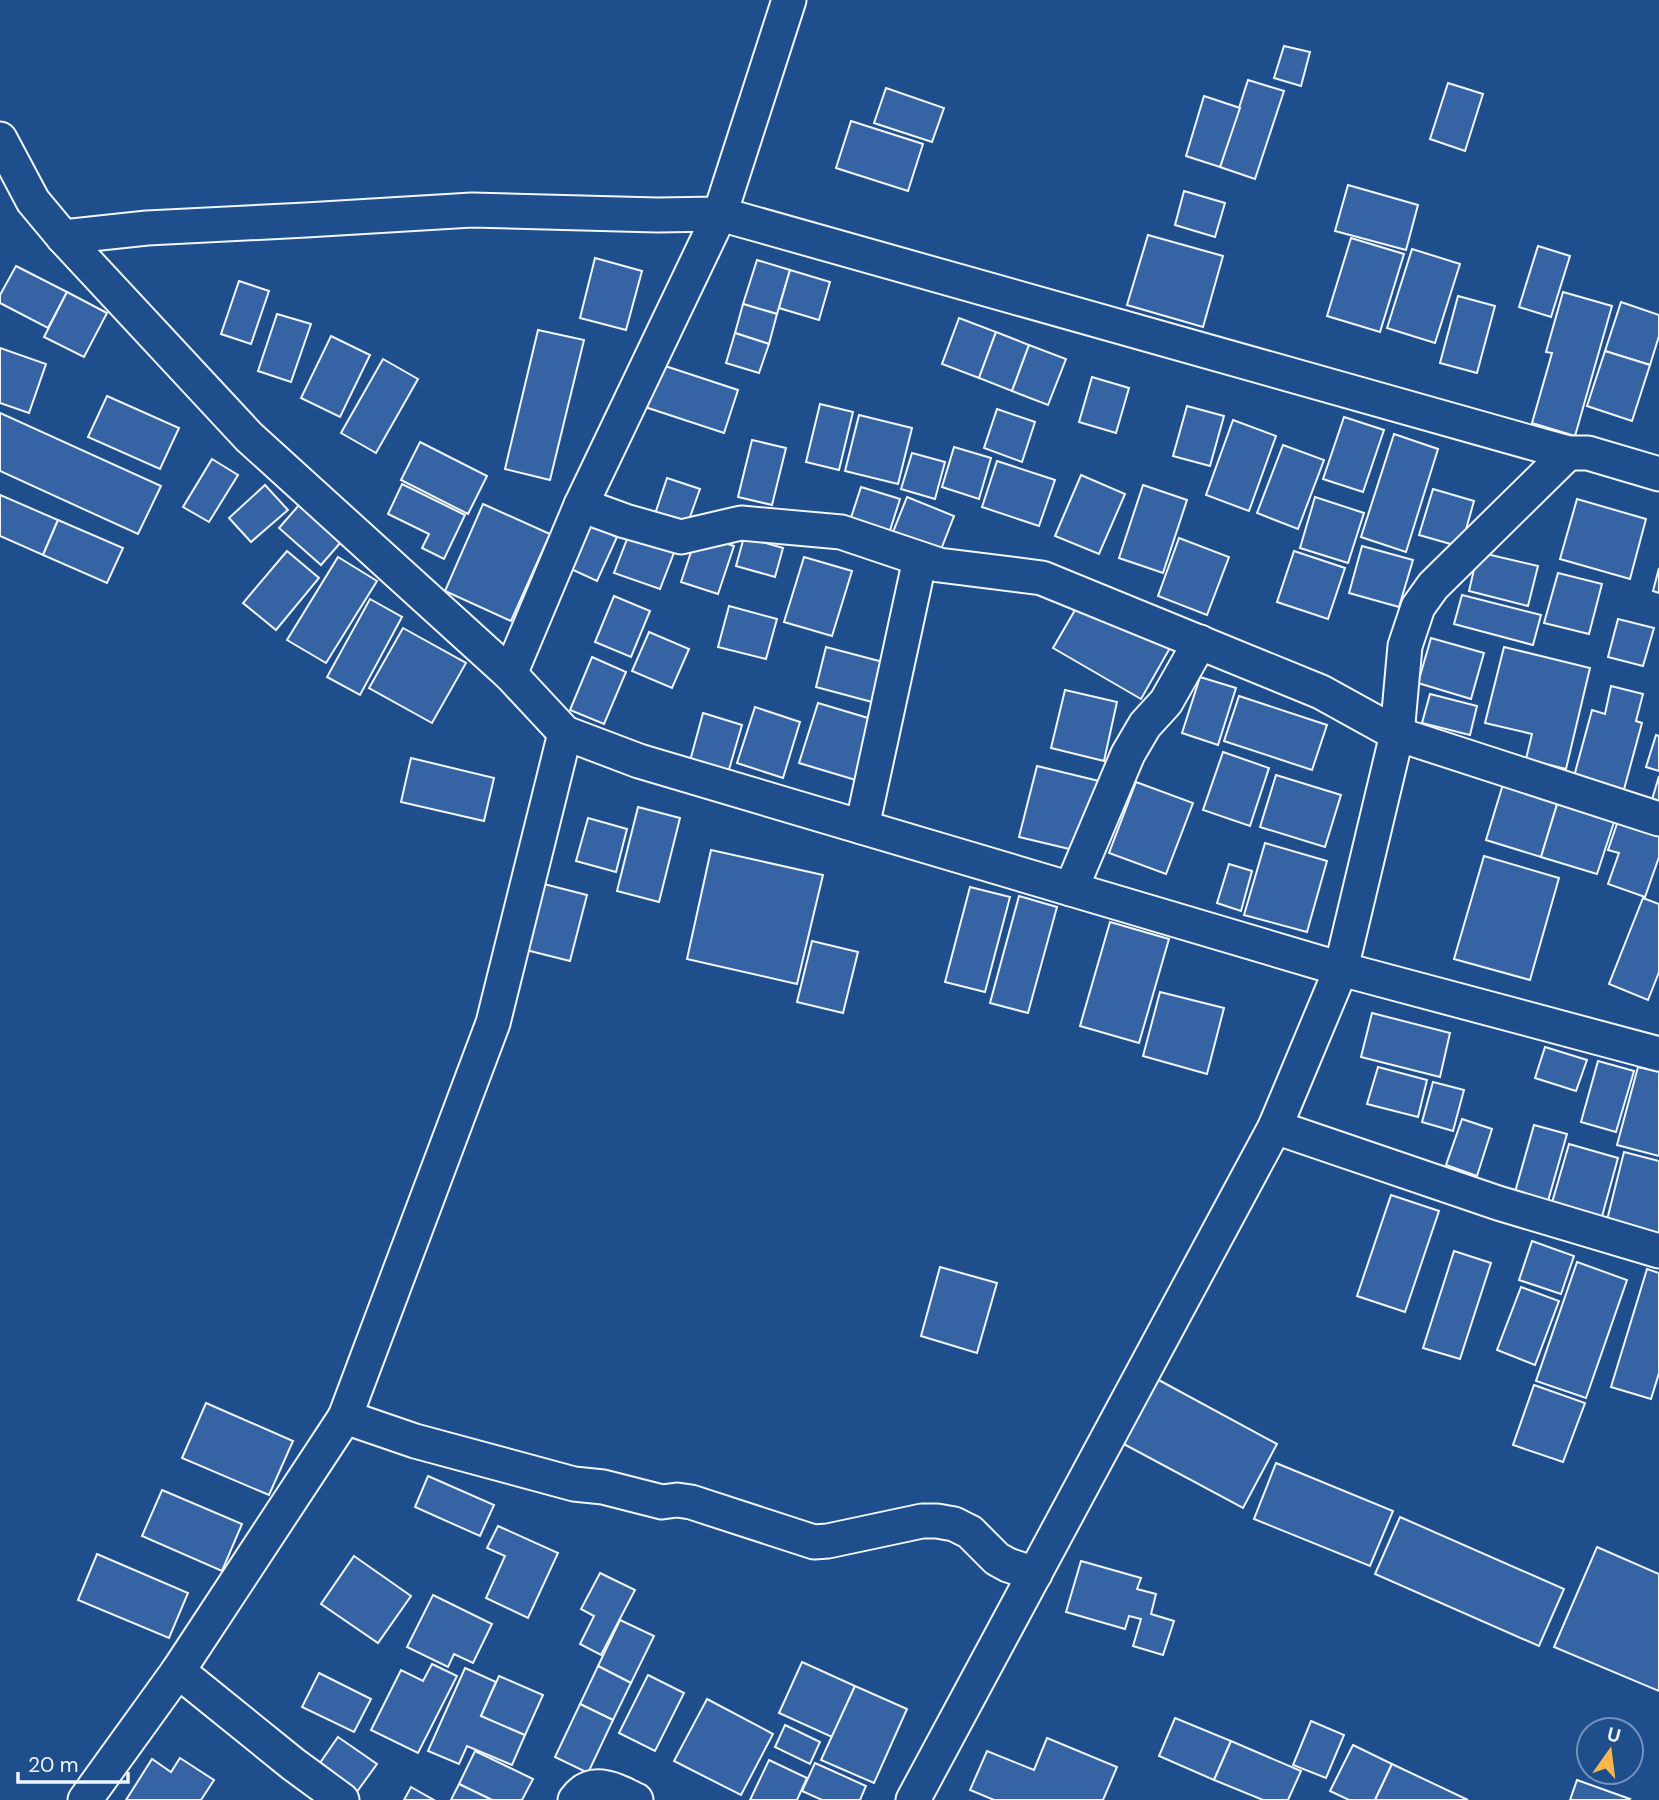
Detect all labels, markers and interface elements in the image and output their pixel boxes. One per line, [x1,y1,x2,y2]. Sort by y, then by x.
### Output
north arrow [1575,1716,1645,1786]
text: U [1605,1721,1623,1749]
scale bar [18,1741,128,1785]
text: 20 m [28,1751,79,1779]

